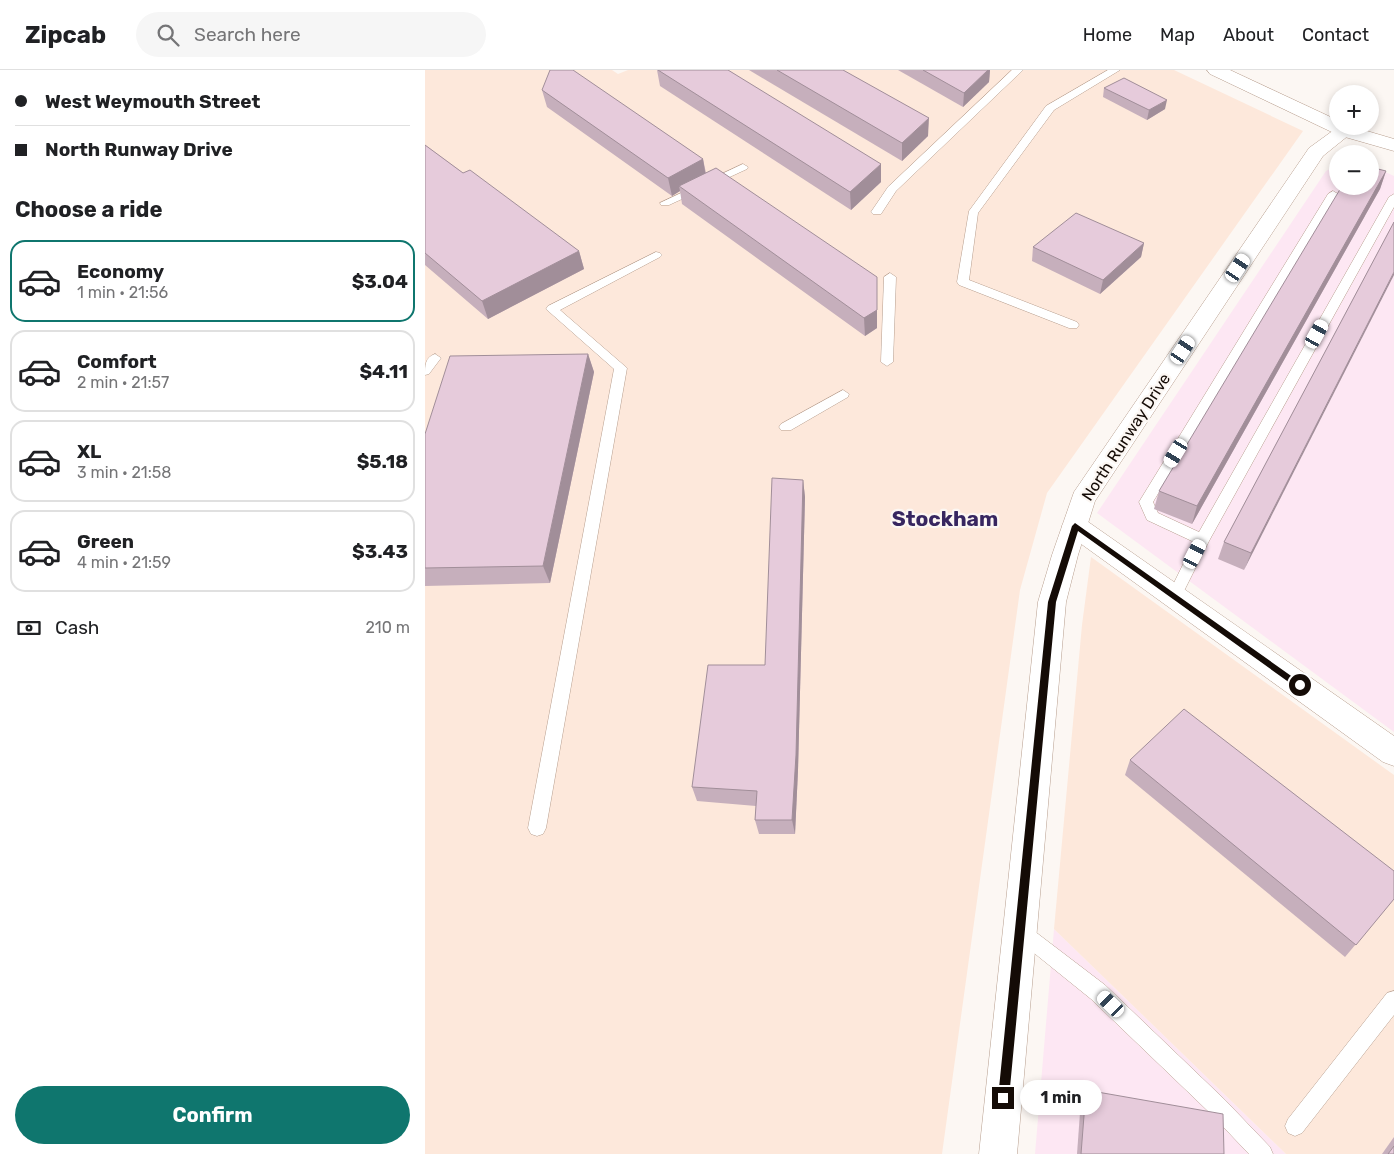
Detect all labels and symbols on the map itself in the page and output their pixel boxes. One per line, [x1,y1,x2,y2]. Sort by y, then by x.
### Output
car [1223,251,1252,285]
car [1303,317,1330,351]
car [1168,333,1197,367]
street label: North Runway Drive [1078,370,1174,504]
car [1161,436,1190,470]
district label: Stockham [892,506,998,531]
car [1181,537,1208,571]
route start [1289,674,1311,696]
car [1095,988,1127,1020]
callout: 1 min [1021,1080,1103,1116]
route end [992,1087,1014,1109]

